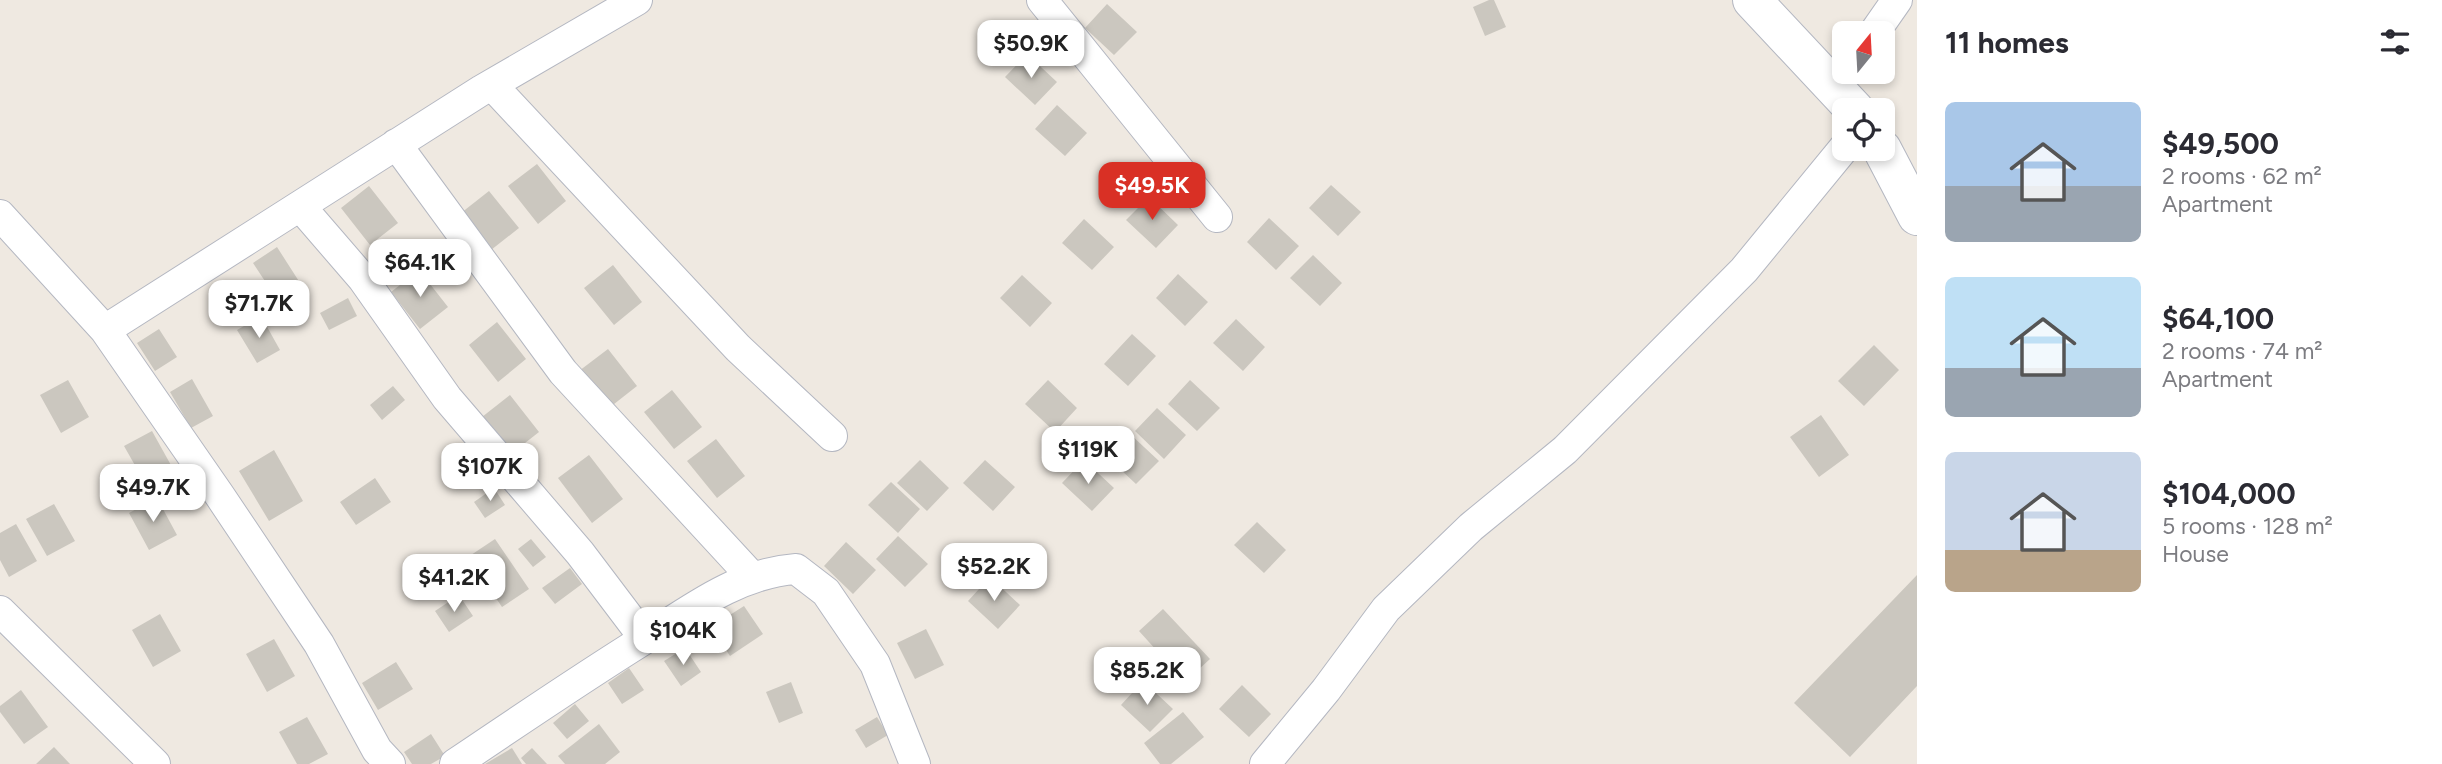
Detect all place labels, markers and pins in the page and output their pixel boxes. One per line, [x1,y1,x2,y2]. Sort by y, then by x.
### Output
pin: $50.9K [974,20,1088,80]
pin: $49.5K [1095,162,1209,222]
pin: $64.1K [363,240,477,299]
pin: $71.7K [202,280,316,340]
pin: $119K [1039,426,1137,486]
pin: $107K [441,444,539,503]
pin: $49.7K [96,464,210,524]
pin: $52.2K [937,544,1051,603]
pin: $41.2K [397,554,511,614]
pin: $104K [634,608,732,667]
pin: $85.2K [1090,648,1204,707]

